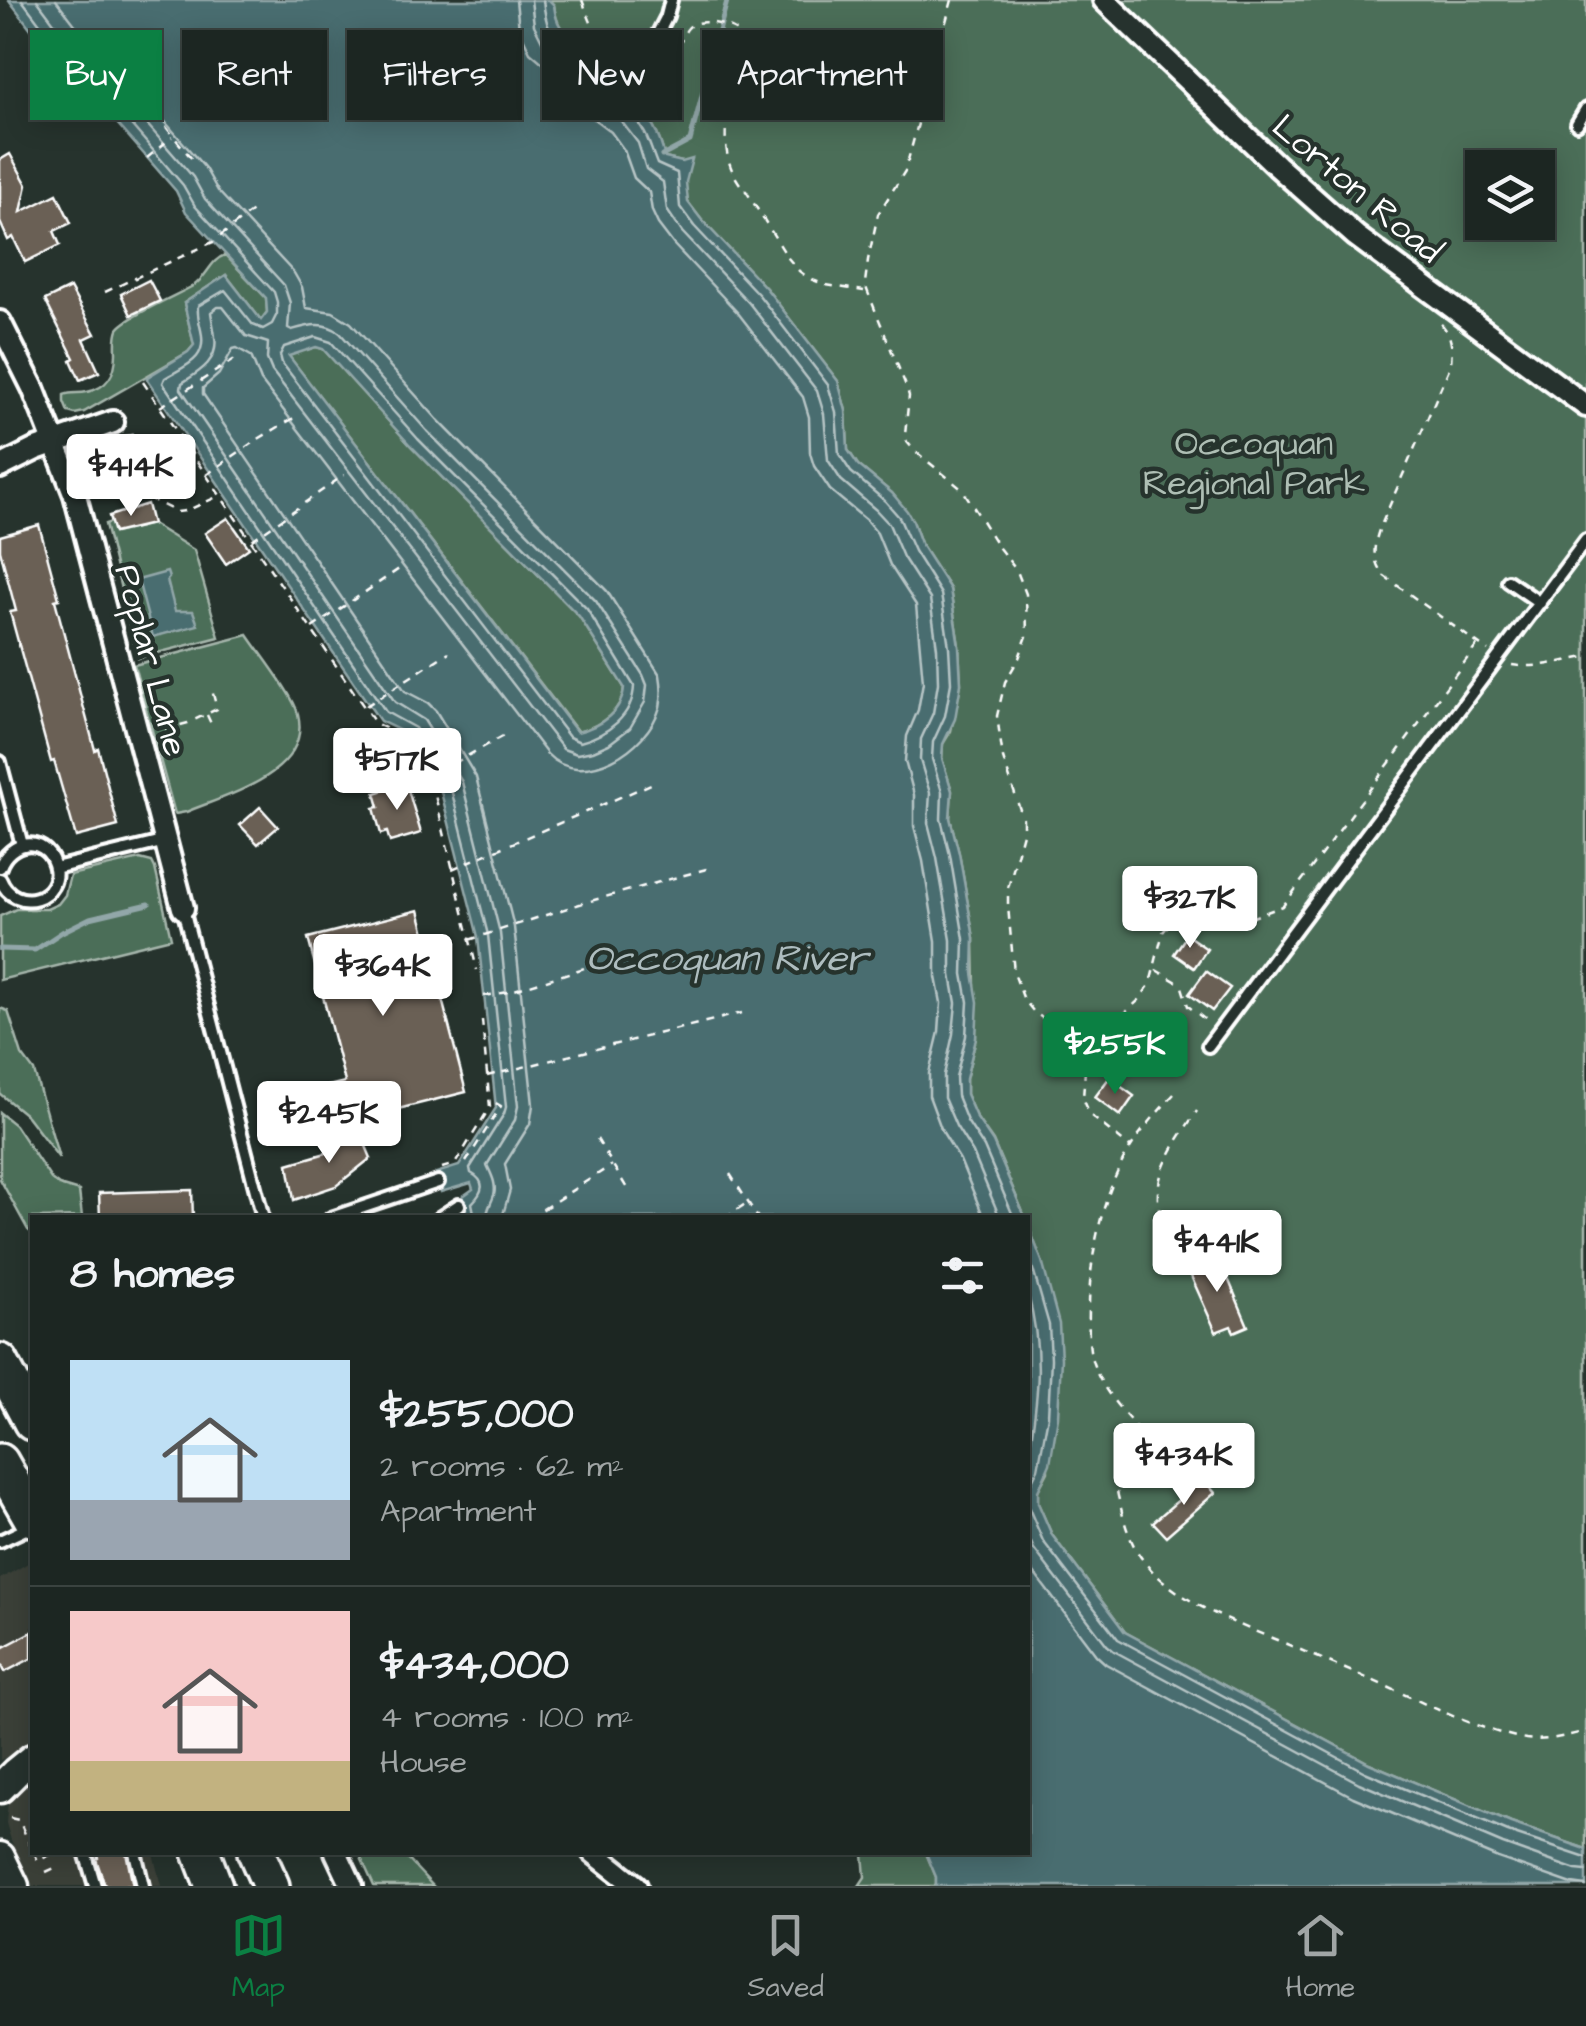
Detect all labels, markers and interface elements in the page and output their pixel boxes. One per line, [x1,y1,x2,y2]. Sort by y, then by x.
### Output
chip: Buy [30,30,162,120]
chip: Rent [182,30,327,120]
chip: Filters [347,30,522,120]
chip: New [542,30,682,120]
chip: Apartment [702,30,943,120]
street label: Lorton Road [1261,103,1453,275]
map controls [1465,150,1555,240]
button: layers [1465,150,1555,240]
park label: Occoquan Regional Park [1143,419,1365,510]
pin: $414K [61,434,201,519]
text: $414K [89,444,173,489]
street label: Poplar Lane [101,559,200,762]
pin: $517K [327,728,467,813]
text: $517K [355,738,439,783]
pin: $327K [1120,866,1260,951]
text: $327K [1144,876,1236,921]
water label: Occoquan River [586,933,872,985]
pin: $364K [313,934,453,1019]
text: $364K [335,944,431,989]
pin: $255K [1045,1012,1185,1097]
text: $255K [1065,1022,1165,1067]
pin: $245K [259,1081,399,1166]
text: $245K [279,1091,379,1136]
pin: $441K [1147,1210,1287,1295]
text: $441K [1175,1220,1259,1265]
text: 8 homes [70,1246,235,1304]
icon: filters [935,1248,990,1303]
text: $255,000 [380,1386,574,1444]
icon: home [150,1400,270,1520]
pin: $434K [1114,1423,1254,1508]
text: $434K [1135,1433,1233,1478]
text: 2 rooms · 62 m² [380,1444,624,1489]
text: Apartment [380,1489,536,1534]
text: $434,000 [380,1637,569,1695]
icon: home [150,1651,270,1771]
text: 4 rooms · 100 m² [380,1695,634,1740]
text: House [380,1740,467,1785]
tab: Map [231,1908,286,2007]
tab: Saved [748,1908,824,2007]
tab: Home [1285,1908,1355,2007]

